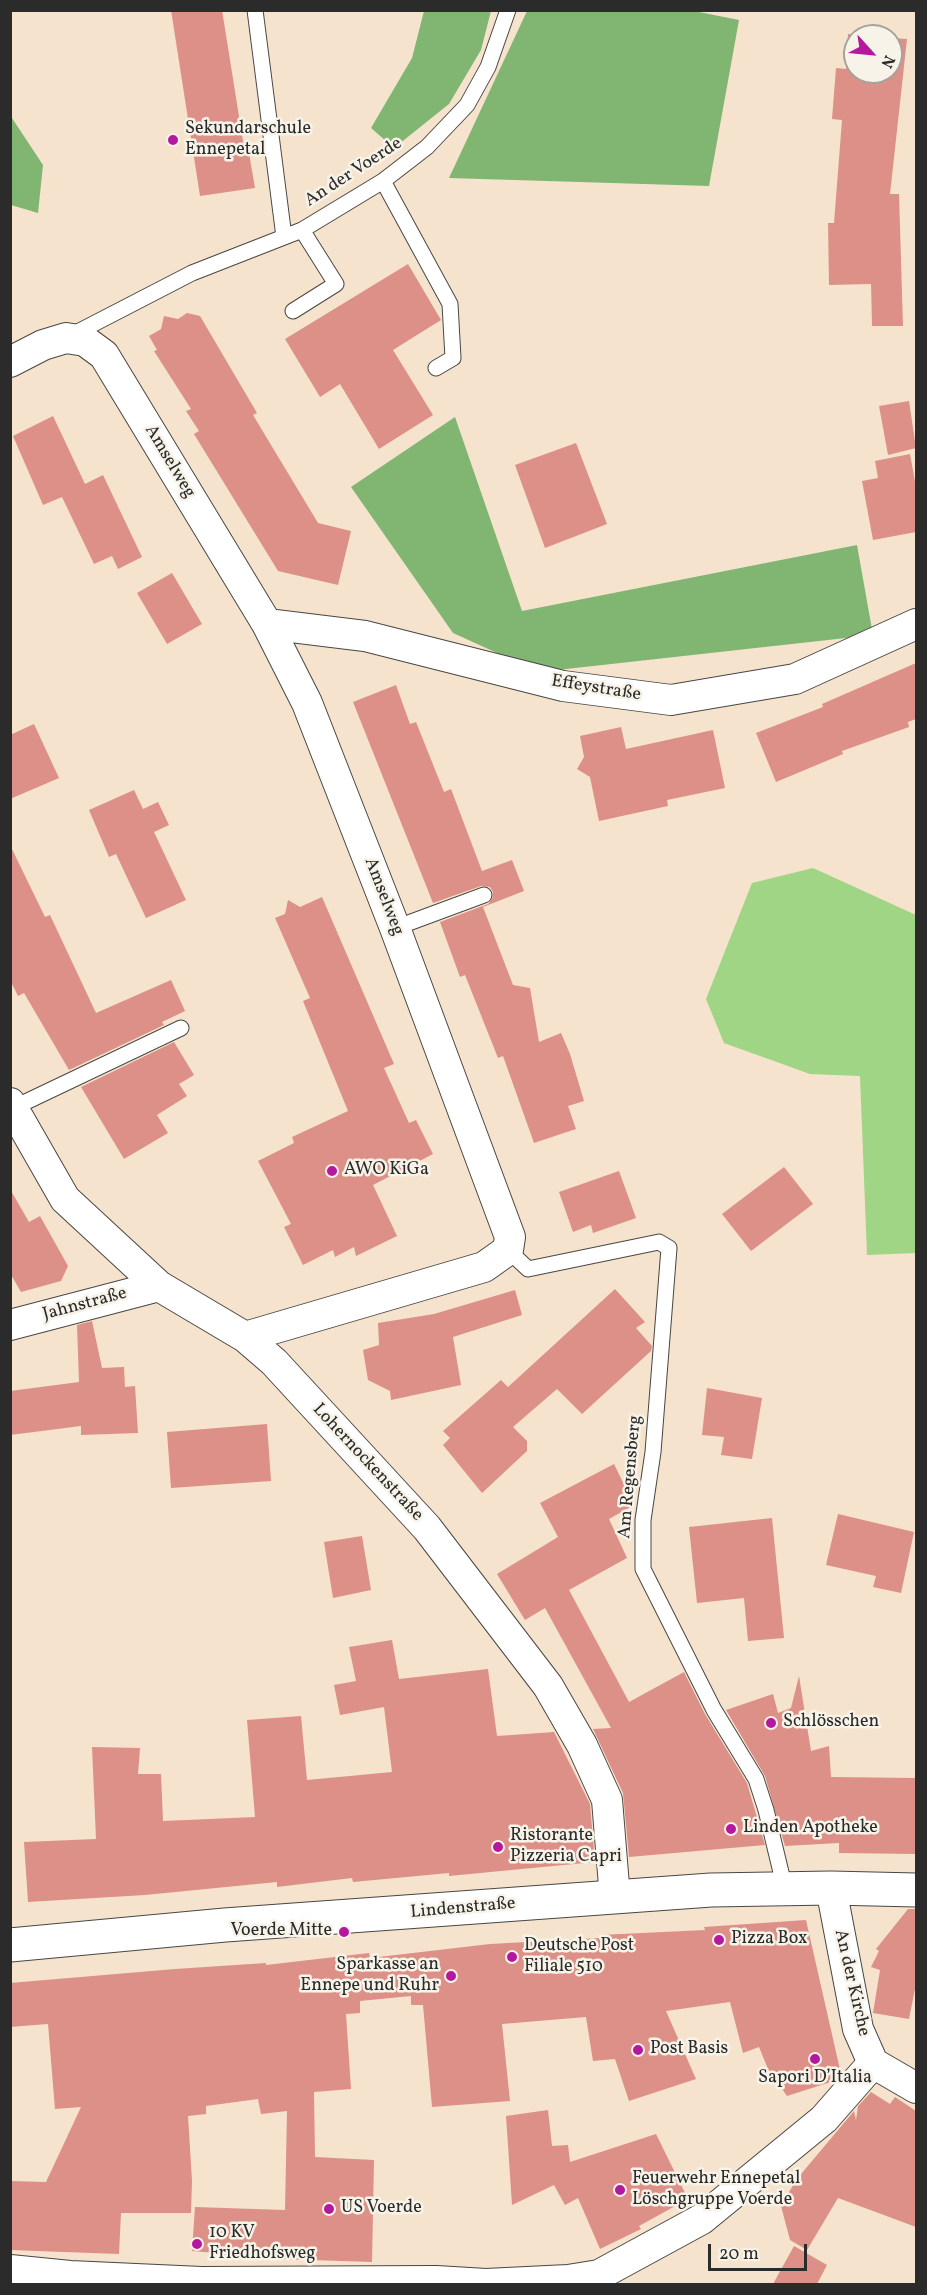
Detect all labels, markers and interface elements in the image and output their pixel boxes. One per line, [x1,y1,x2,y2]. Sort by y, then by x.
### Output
north arrow [843,24,903,84]
text: N [875,51,900,71]
place label: Sekundarschule Ennepetal [185,119,311,162]
marker: Sekundarschule Ennepetal [166,133,180,147]
street label: An der Voerde [301,133,407,213]
street label: Amselweg [139,421,199,503]
street label: Effeystraße [550,671,642,707]
street label: Amselweg [358,855,408,939]
place label: AWO KiGa [344,1160,429,1182]
marker: AWO KiGa [325,1164,339,1178]
street label: Jahnstraße [41,1283,129,1327]
street label: Lohernockenstraße [307,1400,427,1526]
street label: Am Regensberg [615,1414,647,1540]
place label: Schlösschen [783,1712,879,1734]
marker: Schlösschen [764,1716,778,1730]
place label: Linden Apotheke [743,1818,878,1840]
marker: Linden Apotheke [724,1822,738,1836]
place label: Ristorante Pizzeria Capri [510,1826,622,1868]
marker: Ristorante Pizzeria Capri [491,1840,505,1854]
street label: Lindenstraße [410,1894,516,1924]
place label: Voerde Mitte [230,1921,332,1943]
marker: Voerde Mitte [337,1925,351,1939]
street label: An der Kirche [828,1928,874,2038]
place label: Pizza Box [731,1929,807,1951]
marker: Pizza Box [712,1933,726,1947]
place label: Deutsche Post Filiale 510 [524,1936,634,1978]
marker: Deutsche Post Filiale 510 [505,1950,519,1964]
place label: Sparkasse an Ennepe und Ruhr [300,1955,439,1998]
marker: Sparkasse an Ennepe und Ruhr [444,1969,458,1983]
place label: Post Basis [650,2039,728,2061]
marker: Post Basis [631,2043,645,2057]
marker: Sapori D’Italia [808,2052,822,2066]
place label: Sapori D’Italia [758,2068,872,2090]
place label: Feuerwehr Ennepetal Löschgruppe Voerde [632,2169,800,2212]
marker: Feuerwehr Ennepetal Löschgruppe Voerde [613,2183,627,2197]
place label: US Voerde [341,2198,422,2220]
marker: US Voerde [322,2202,336,2216]
place label: 10 KV Friedhofsweg [209,2223,315,2266]
scale bar [711,2232,810,2270]
marker: 10 KV Friedhofsweg [190,2237,204,2251]
text: 20 m [719,2242,759,2267]

